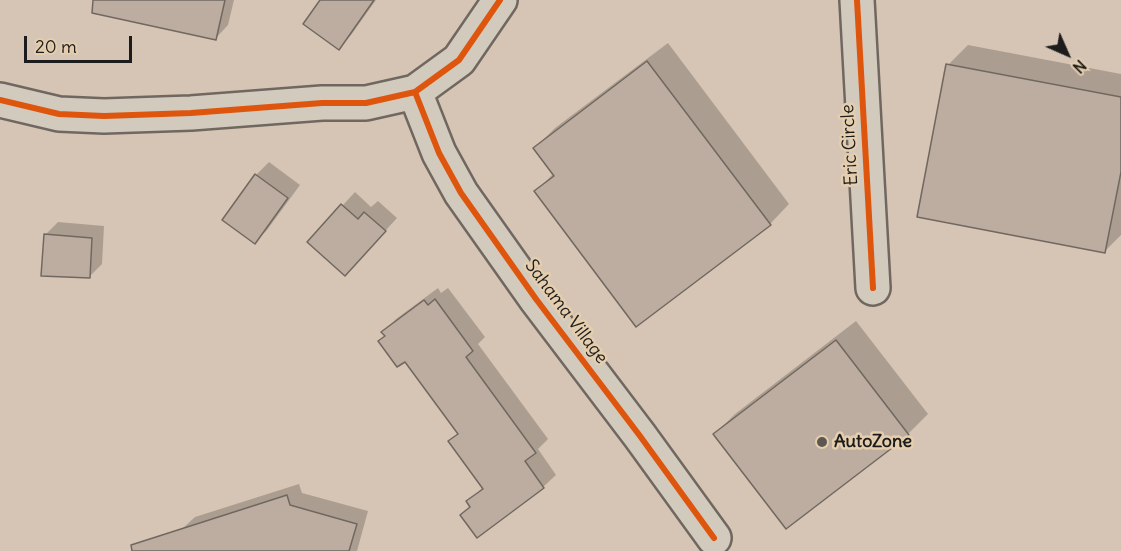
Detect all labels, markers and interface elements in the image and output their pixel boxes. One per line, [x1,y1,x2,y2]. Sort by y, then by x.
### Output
scale bar [27,24,135,62]
north arrow [1037,24,1097,84]
text: 20 m [35,35,77,58]
text: N [1069,56,1091,78]
street label: Eric Circle [837,104,863,186]
street label: Sahama Village [520,256,612,368]
place label: AutoZone [834,431,912,453]
marker: AutoZone [815,435,829,449]

